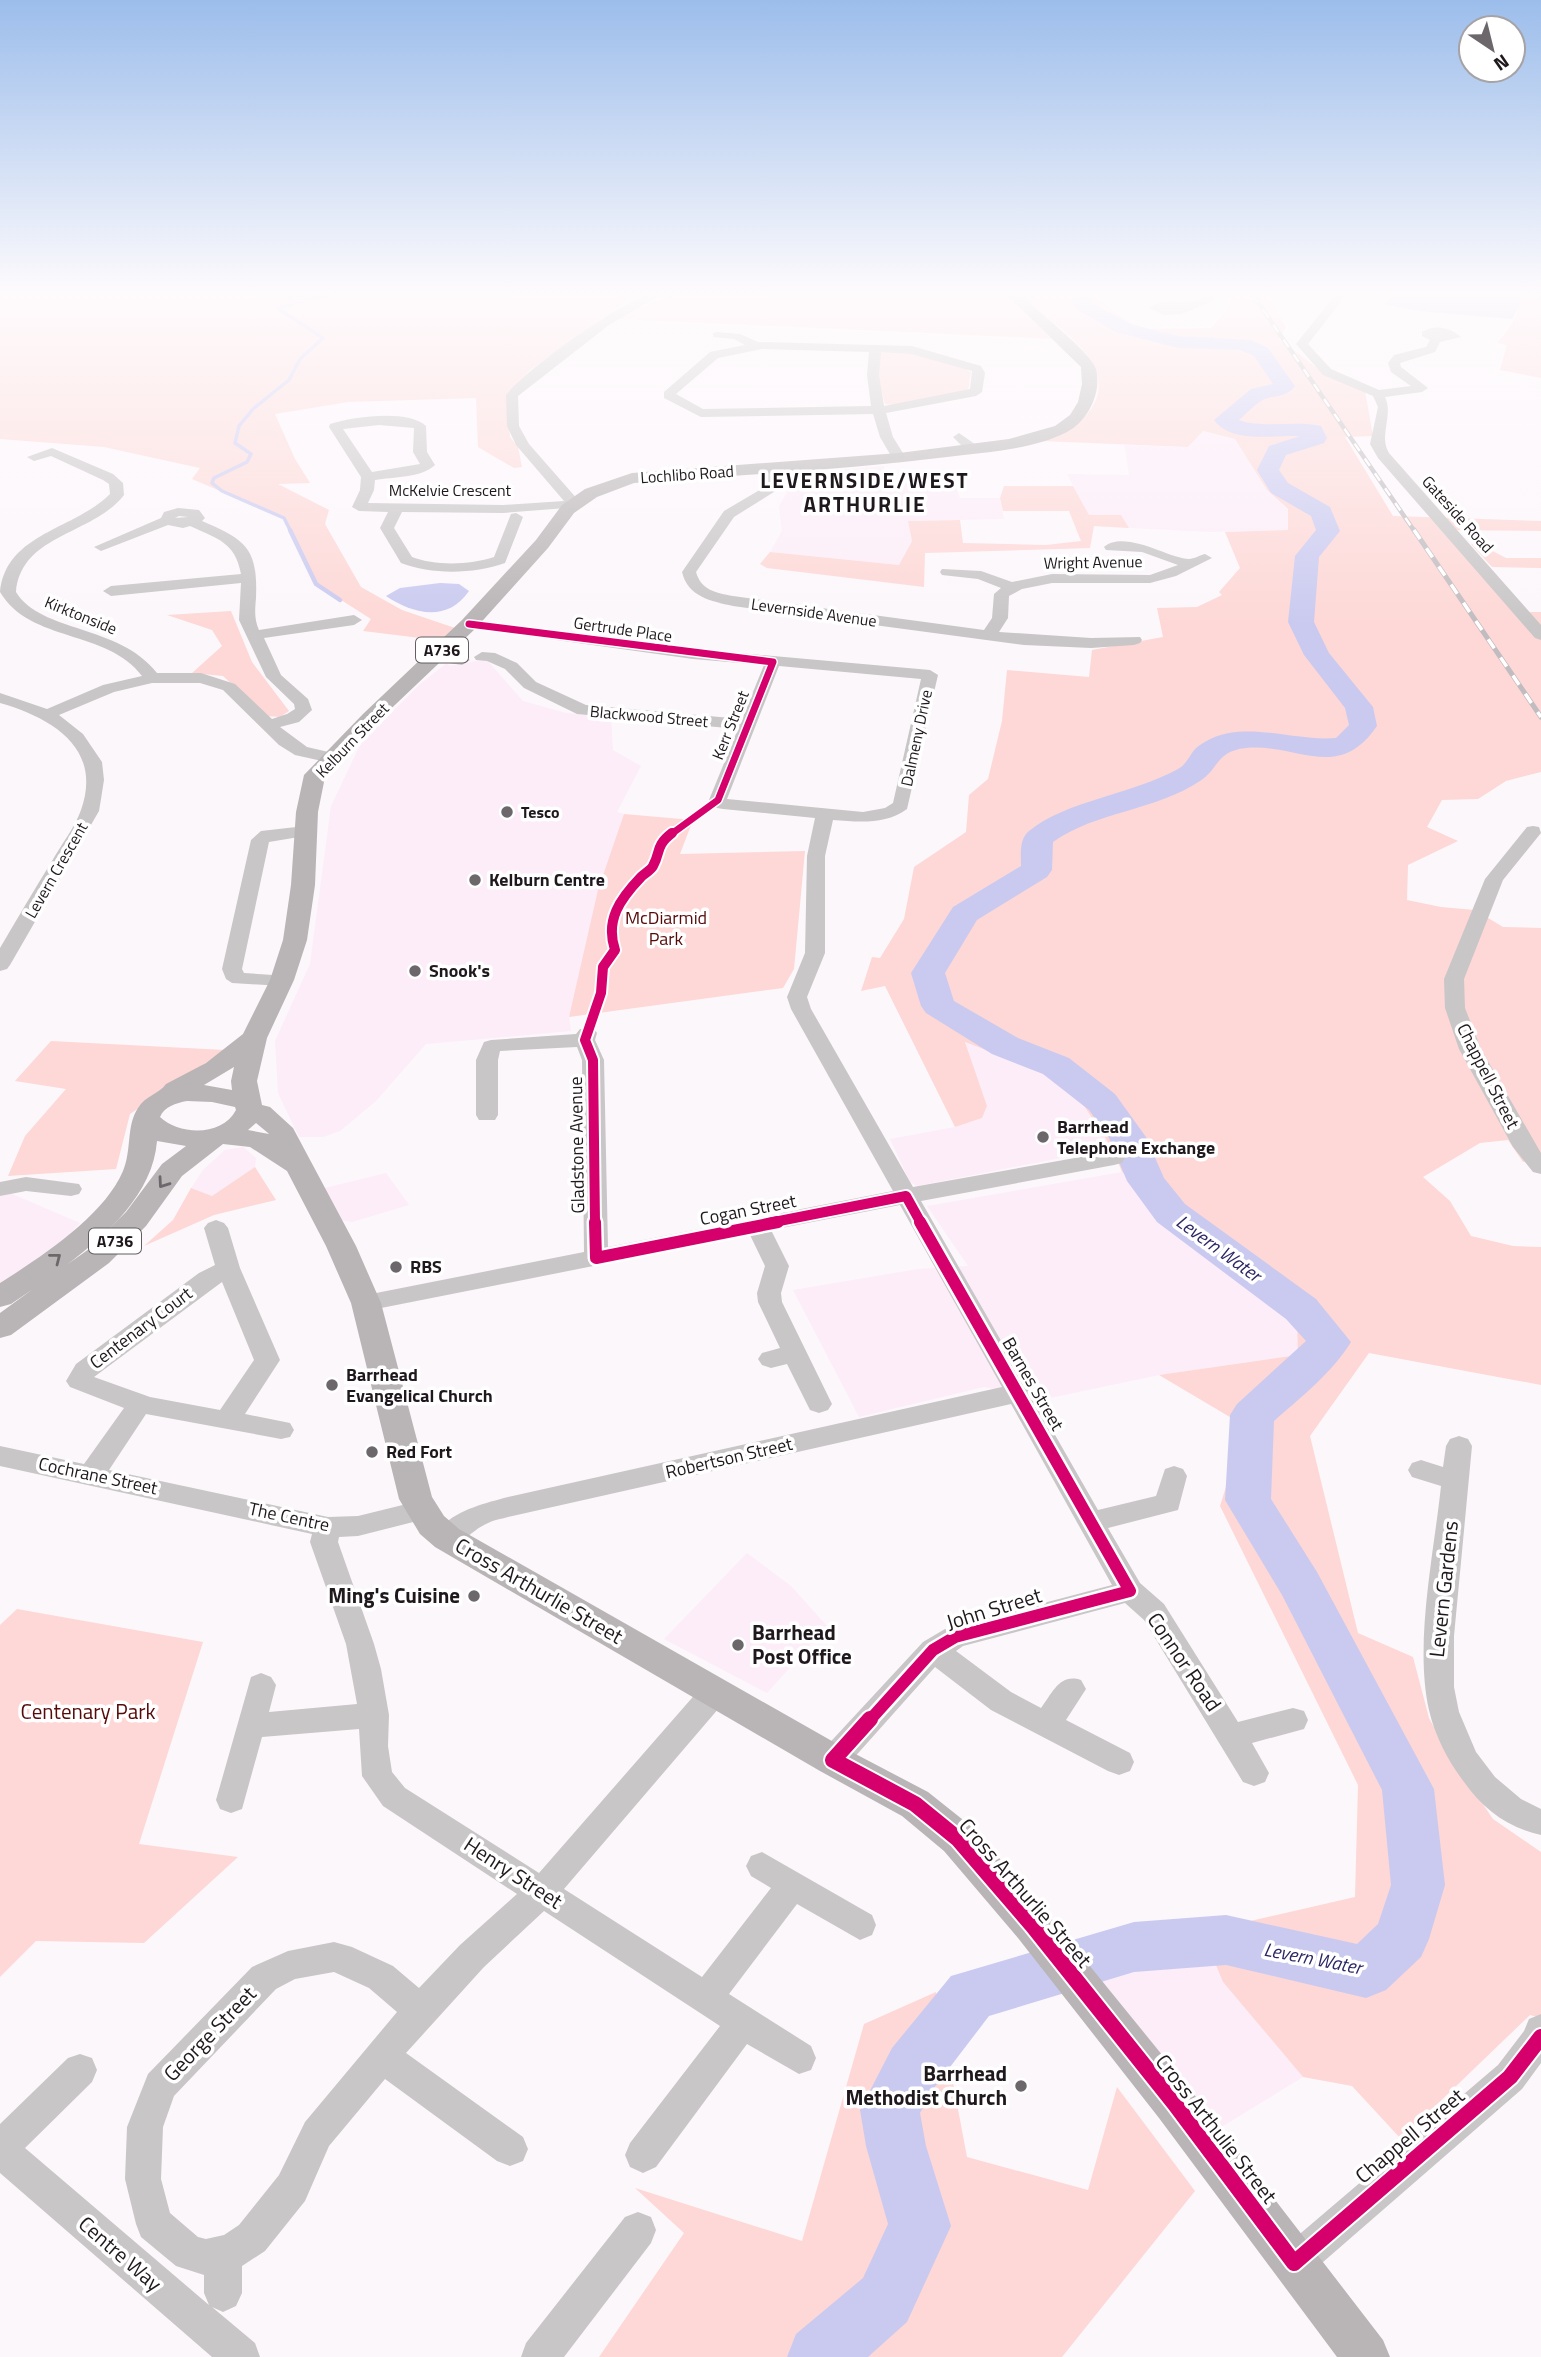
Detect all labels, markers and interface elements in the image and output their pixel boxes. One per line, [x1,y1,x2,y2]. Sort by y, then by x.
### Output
north arrow [1457,14,1527,84]
text: N [1488,48,1516,79]
street label: Lochlibo Road [639,459,735,489]
district label: LEVERNSIDE/WEST ARTHURLIE [760,464,970,520]
street label: Gateside Road [1417,470,1499,558]
street label: McKelvie Crescent [389,478,512,502]
street label: Wright Avenue [1043,549,1143,575]
street label: Kirktonside [41,590,121,640]
street label: Levernside Avenue [750,591,878,633]
street label: Gertrude Place [572,610,674,648]
road number: A736 [416,638,468,663]
street label: Kerr Street [705,686,755,763]
street label: Dalmeny Drive [894,687,938,789]
street label: Kelburn Street [310,697,394,783]
street label: Blackwood Street [589,699,709,733]
place label: Tesco [521,800,560,824]
marker: Tesco [499,804,515,820]
street label: Levern Crescent [19,817,93,923]
place label: Kelburn Centre [489,866,605,893]
marker: Kelburn Centre [467,872,483,888]
park label: McDiarmid Park [625,904,707,952]
place label: Snook's [429,957,490,984]
marker: Snook's [407,963,423,979]
street label: Chappell Street [1450,1018,1527,1134]
street label: Gladstone Avenue [562,1076,591,1214]
place label: Barrhead Telephone Exchange [1057,1113,1215,1161]
marker: Barrhead Telephone Exchange [1035,1129,1051,1145]
one-way arrow [159,1175,171,1188]
street label: Cogan Street [698,1187,799,1232]
water label: Levern Water [1171,1207,1270,1290]
road number: A736 [89,1228,141,1254]
one-way arrow [48,1253,61,1266]
place label: RBS [410,1253,442,1280]
marker: RBS [388,1259,404,1275]
street label: Centenary Court [84,1280,198,1375]
street label: Barnes Street [996,1332,1071,1436]
place label: Barrhead Evangelical Church [346,1361,493,1409]
marker: Barrhead Evangelical Church [324,1377,340,1393]
street label: Robertson Street [663,1430,796,1485]
place label: Red Fort [386,1438,453,1465]
marker: Red Fort [364,1444,380,1460]
street label: Cochrane Street [36,1450,161,1501]
street label: The Centre [246,1495,332,1538]
street label: Levern Gardens [1420,1519,1466,1659]
street label: Cross Arthurlie Street [450,1529,630,1652]
street label: John Street [942,1578,1046,1638]
place label: Ming's Cuisine [328,1579,460,1611]
marker: Ming's Cuisine [466,1588,482,1604]
street label: Connor Road [1140,1606,1230,1717]
place label: Barrhead Post Office [752,1616,852,1672]
marker: Barrhead Post Office [730,1637,746,1653]
park label: Centenary Park [20,1695,156,1727]
street label: Cross Arthurlie Street [952,1810,1100,1975]
street label: Henry Street [458,1828,570,1916]
water label: Levern Water [1262,1934,1366,1982]
street label: George Street [155,1978,264,2088]
street label: Cross Arthulie Street [1148,2047,1286,2210]
place label: Barrhead Methodist Church [845,2057,1007,2113]
marker: Barrhead Methodist Church [1013,2078,1029,2094]
street label: Chappell Street [1348,2079,1472,2191]
street label: Centre Way [72,2208,169,2299]

